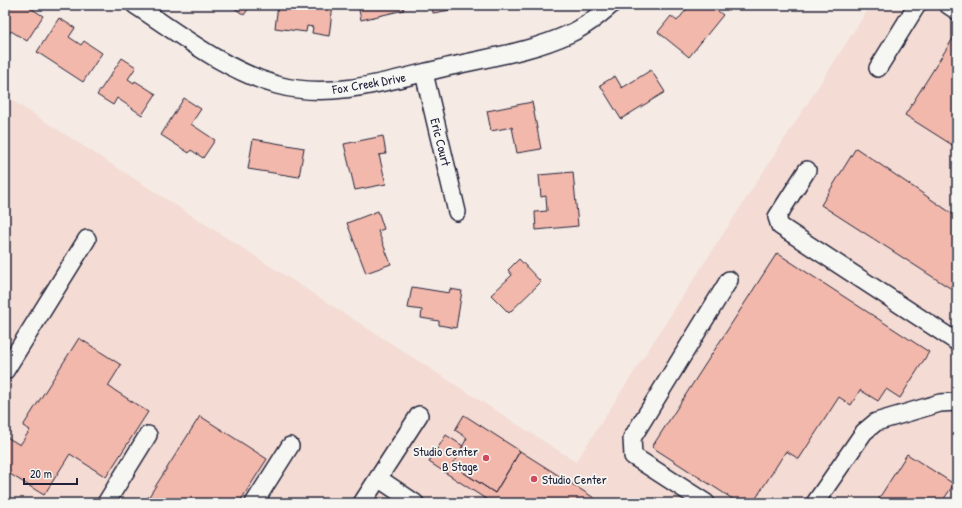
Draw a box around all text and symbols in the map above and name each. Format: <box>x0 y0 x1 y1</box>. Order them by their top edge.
street label: Fox Creek Drive <box>330 68 407 98</box>
street label: Eric Court <box>426 116 456 168</box>
place label: Studio Center B Stage <box>413 442 478 475</box>
marker: Studio Center B Stage <box>481 453 491 463</box>
scale bar <box>24 460 77 486</box>
text: 20 m <box>30 465 52 482</box>
place label: Studio Center <box>542 470 607 488</box>
marker: Studio Center <box>529 474 539 484</box>

